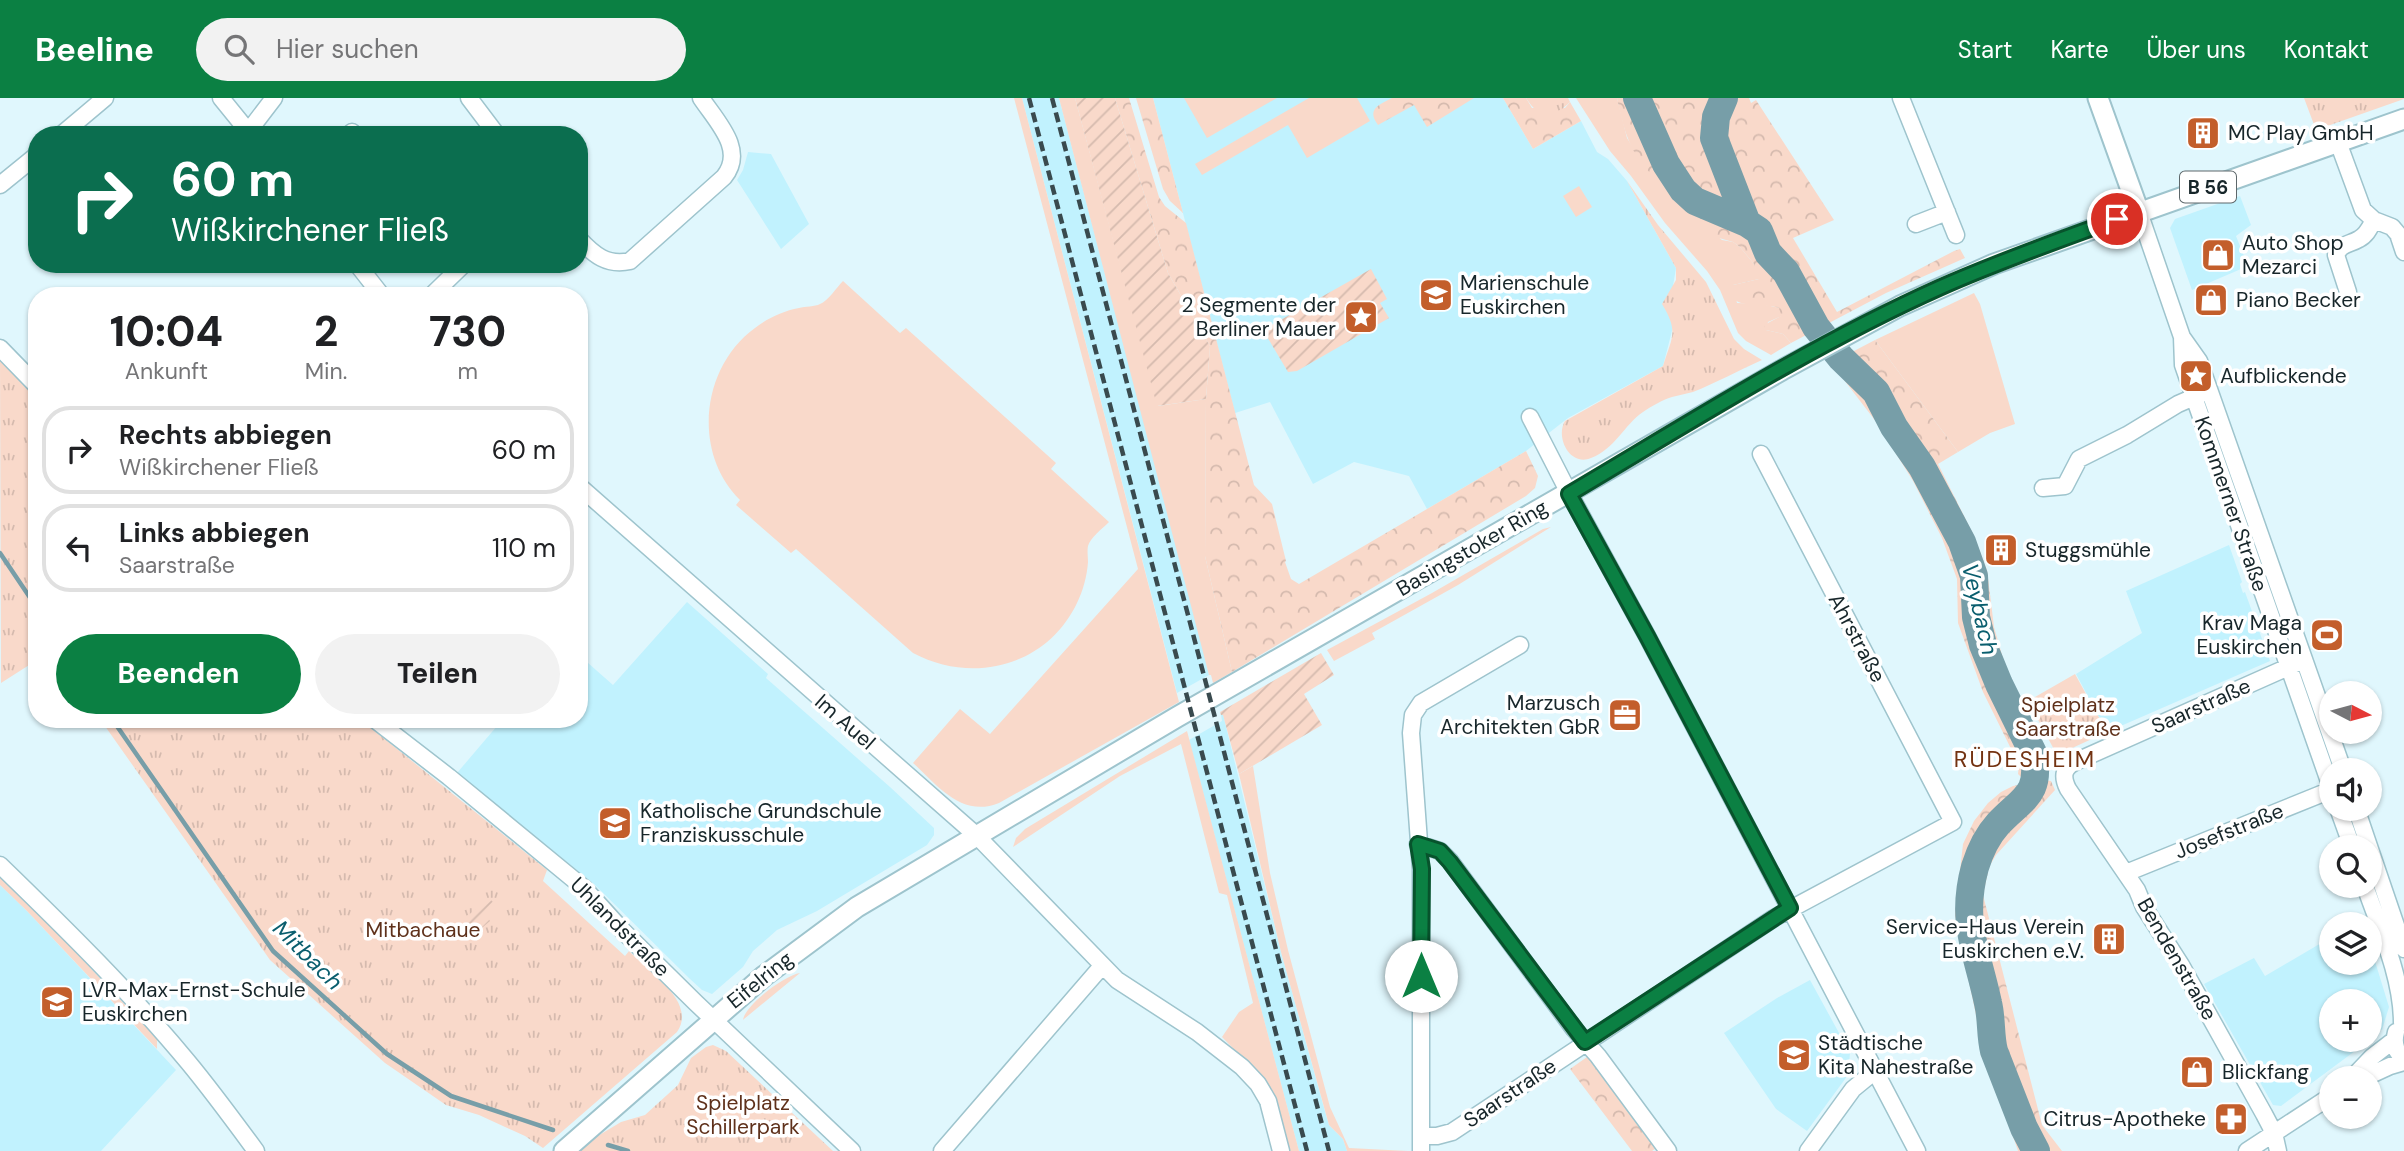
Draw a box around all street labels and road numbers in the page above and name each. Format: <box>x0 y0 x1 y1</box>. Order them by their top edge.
road number: B 56 <box>2180 172 2236 202</box>
street label: Kommerner Straße <box>2188 413 2274 595</box>
street label: Basingstoker Ring <box>1391 493 1553 603</box>
street label: Ahrstraße <box>1822 589 1892 687</box>
street label: Saarstraße <box>2147 672 2255 740</box>
street label: Im Auel <box>809 688 881 756</box>
street label: Josefstraße <box>2170 796 2288 866</box>
street label: Uhlandstraße <box>564 871 676 983</box>
street label: Bendenstraße <box>2131 893 2223 1025</box>
street label: Eifelring <box>721 945 799 1015</box>
street label: Saarstraße <box>1458 1052 1562 1134</box>

